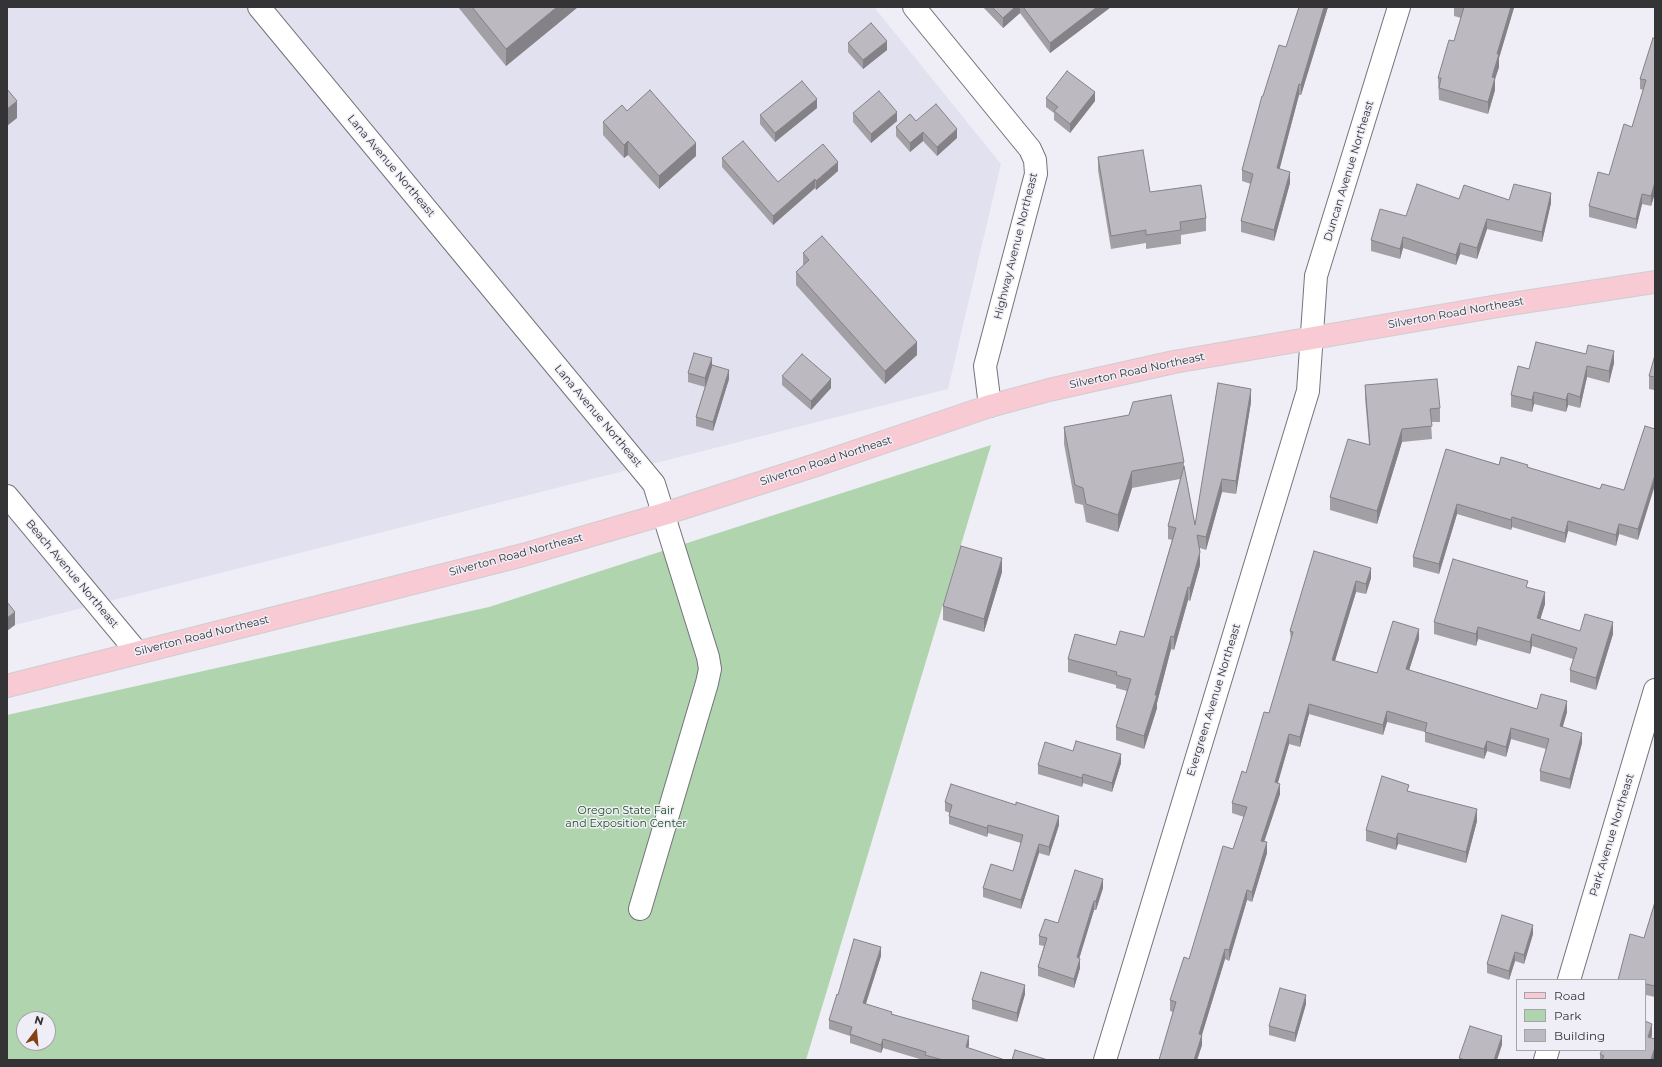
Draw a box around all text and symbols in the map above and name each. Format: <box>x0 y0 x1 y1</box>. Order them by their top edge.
street label: Duncan Avenue Northeast <box>1321 99 1377 243</box>
street label: Lana Avenue Northeast <box>344 112 438 220</box>
street label: Highway Avenue Northeast <box>991 171 1041 321</box>
street label: Silverton Road Northeast <box>1387 295 1525 331</box>
street label: Silverton Road Northeast <box>1068 350 1206 392</box>
street label: Lana Avenue Northeast <box>551 362 645 470</box>
street label: Silverton Road Northeast <box>758 433 894 489</box>
street label: Beach Avenue Northeast <box>23 517 121 631</box>
street label: Silverton Road Northeast <box>448 531 584 579</box>
street label: Silverton Road Northeast <box>133 613 271 659</box>
street label: Evergreen Avenue Northeast <box>1184 622 1244 778</box>
street label: Park Avenue Northeast <box>1587 772 1637 898</box>
park label: Oregon State Fair and Exposition Center <box>565 804 687 830</box>
legend <box>1516 979 1646 1051</box>
text: Road <box>1554 988 1585 1003</box>
text: Park <box>1554 1008 1581 1023</box>
north arrow <box>16 1011 56 1051</box>
text: N <box>33 1012 45 1028</box>
text: Building <box>1554 1028 1605 1043</box>

